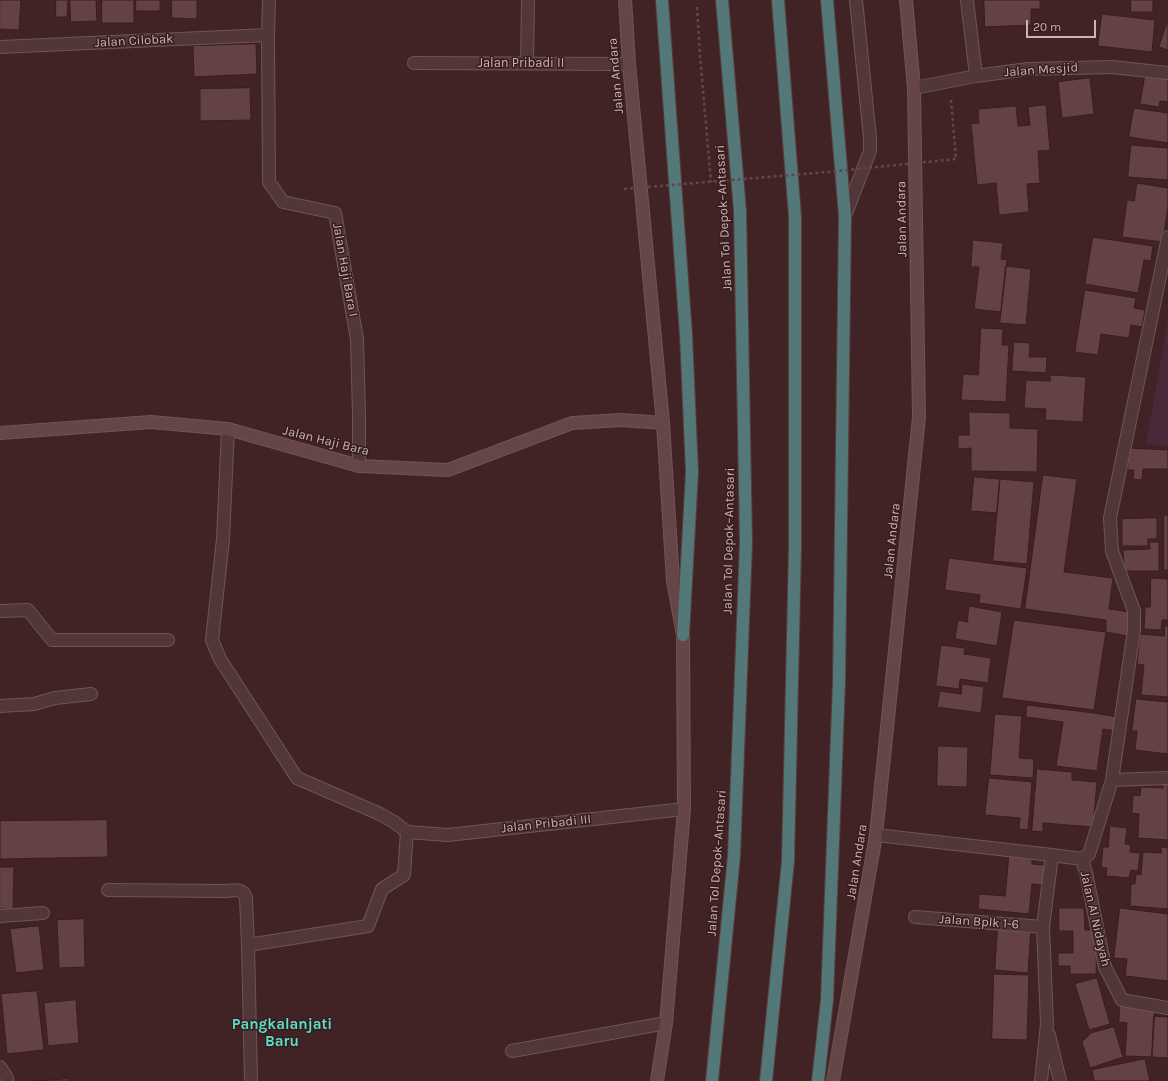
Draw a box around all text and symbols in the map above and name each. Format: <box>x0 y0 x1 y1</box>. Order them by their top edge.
scale bar <box>1028 12 1098 38</box>
text: 20 m <box>1033 20 1061 34</box>
street label: Jalan Cilobak <box>94 31 174 51</box>
street label: Jalan Andara <box>605 37 627 115</box>
street label: Jalan Pribadi II <box>478 55 564 71</box>
street label: Jalan Mesjid <box>1003 60 1079 80</box>
street label: Jalan Tol Depok–Antasari <box>712 144 736 292</box>
street label: Jalan Andara <box>894 181 910 257</box>
street label: Jalan Haji Bara I <box>329 222 361 318</box>
street label: Jalan Haji Bara <box>281 423 371 459</box>
street label: Jalan Tol Depok–Antasari <box>720 467 738 615</box>
street label: Jalan Andara <box>880 502 904 580</box>
street label: Jalan Tol Depok–Antasari <box>704 789 730 937</box>
street label: Jalan Pribadi III <box>500 812 592 836</box>
street label: Jalan Andara <box>843 823 871 901</box>
street label: Jalan Al Nidayah <box>1076 870 1114 968</box>
street label: Jalan Bplk 1-6 <box>938 911 1020 933</box>
district label: Pangkalanjati Baru <box>232 1016 332 1051</box>

